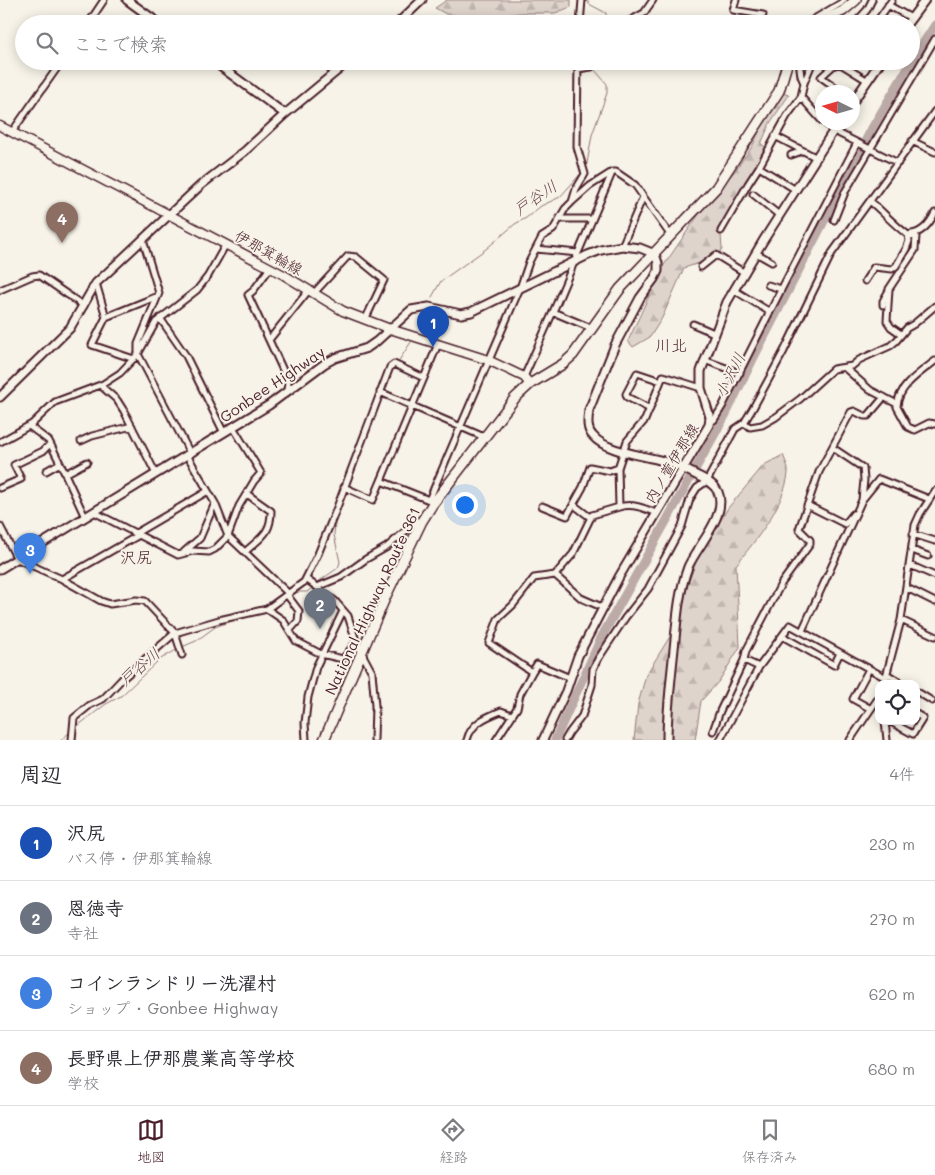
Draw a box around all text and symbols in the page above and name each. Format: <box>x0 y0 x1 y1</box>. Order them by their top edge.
search box <box>15 15 920 70</box>
icon: search <box>33 29 61 57</box>
text: ここで検索 <box>73 31 168 56</box>
north arrow <box>815 85 860 130</box>
water label: 戸谷川 <box>509 175 561 219</box>
pin: 4 <box>46 202 78 243</box>
street label: 伊那箕輪線 <box>231 225 307 279</box>
pin: 1 <box>417 306 449 347</box>
district label: 川北 <box>655 334 687 355</box>
street label: Gonbee Highway <box>216 341 329 427</box>
water label: 小沢川 <box>709 349 749 401</box>
street label: 内ノ萱伊那線 <box>639 419 703 507</box>
your location <box>452 492 478 518</box>
street label: National Highway Route 361 <box>320 504 424 698</box>
pin: 3 <box>14 533 46 574</box>
district label: 沢尻 <box>120 546 152 567</box>
pin: 2 <box>304 588 336 629</box>
water label: 戸谷川 <box>114 642 164 690</box>
map controls <box>875 680 920 725</box>
button: locate <box>875 680 920 725</box>
text: 周辺 <box>20 760 62 787</box>
text: 4件 <box>890 763 915 784</box>
text: 沢尻 <box>67 820 105 845</box>
text: 1 <box>32 833 40 854</box>
text: 230 m <box>869 833 915 854</box>
text: バス停 · 伊那箕輪線 <box>67 847 212 868</box>
text: 恩徳寺 <box>67 895 124 920</box>
text: 2 <box>32 908 40 929</box>
text: 270 m <box>869 908 915 929</box>
text: 寺社 <box>67 922 99 943</box>
text: コインランドリー洗濯村 <box>67 970 276 995</box>
text: 3 <box>31 983 41 1004</box>
text: 620 m <box>869 983 915 1004</box>
text: ショップ · Gonbee Highway <box>67 997 278 1018</box>
text: 長野県上伊那農業高等学校 <box>67 1045 295 1070</box>
text: 4 <box>31 1058 41 1079</box>
text: 680 m <box>868 1058 915 1079</box>
text: 学校 <box>67 1072 99 1093</box>
tab: 地図 <box>137 1116 165 1166</box>
tab: 経路 <box>439 1116 467 1166</box>
tab: 保存済み <box>742 1116 798 1166</box>

